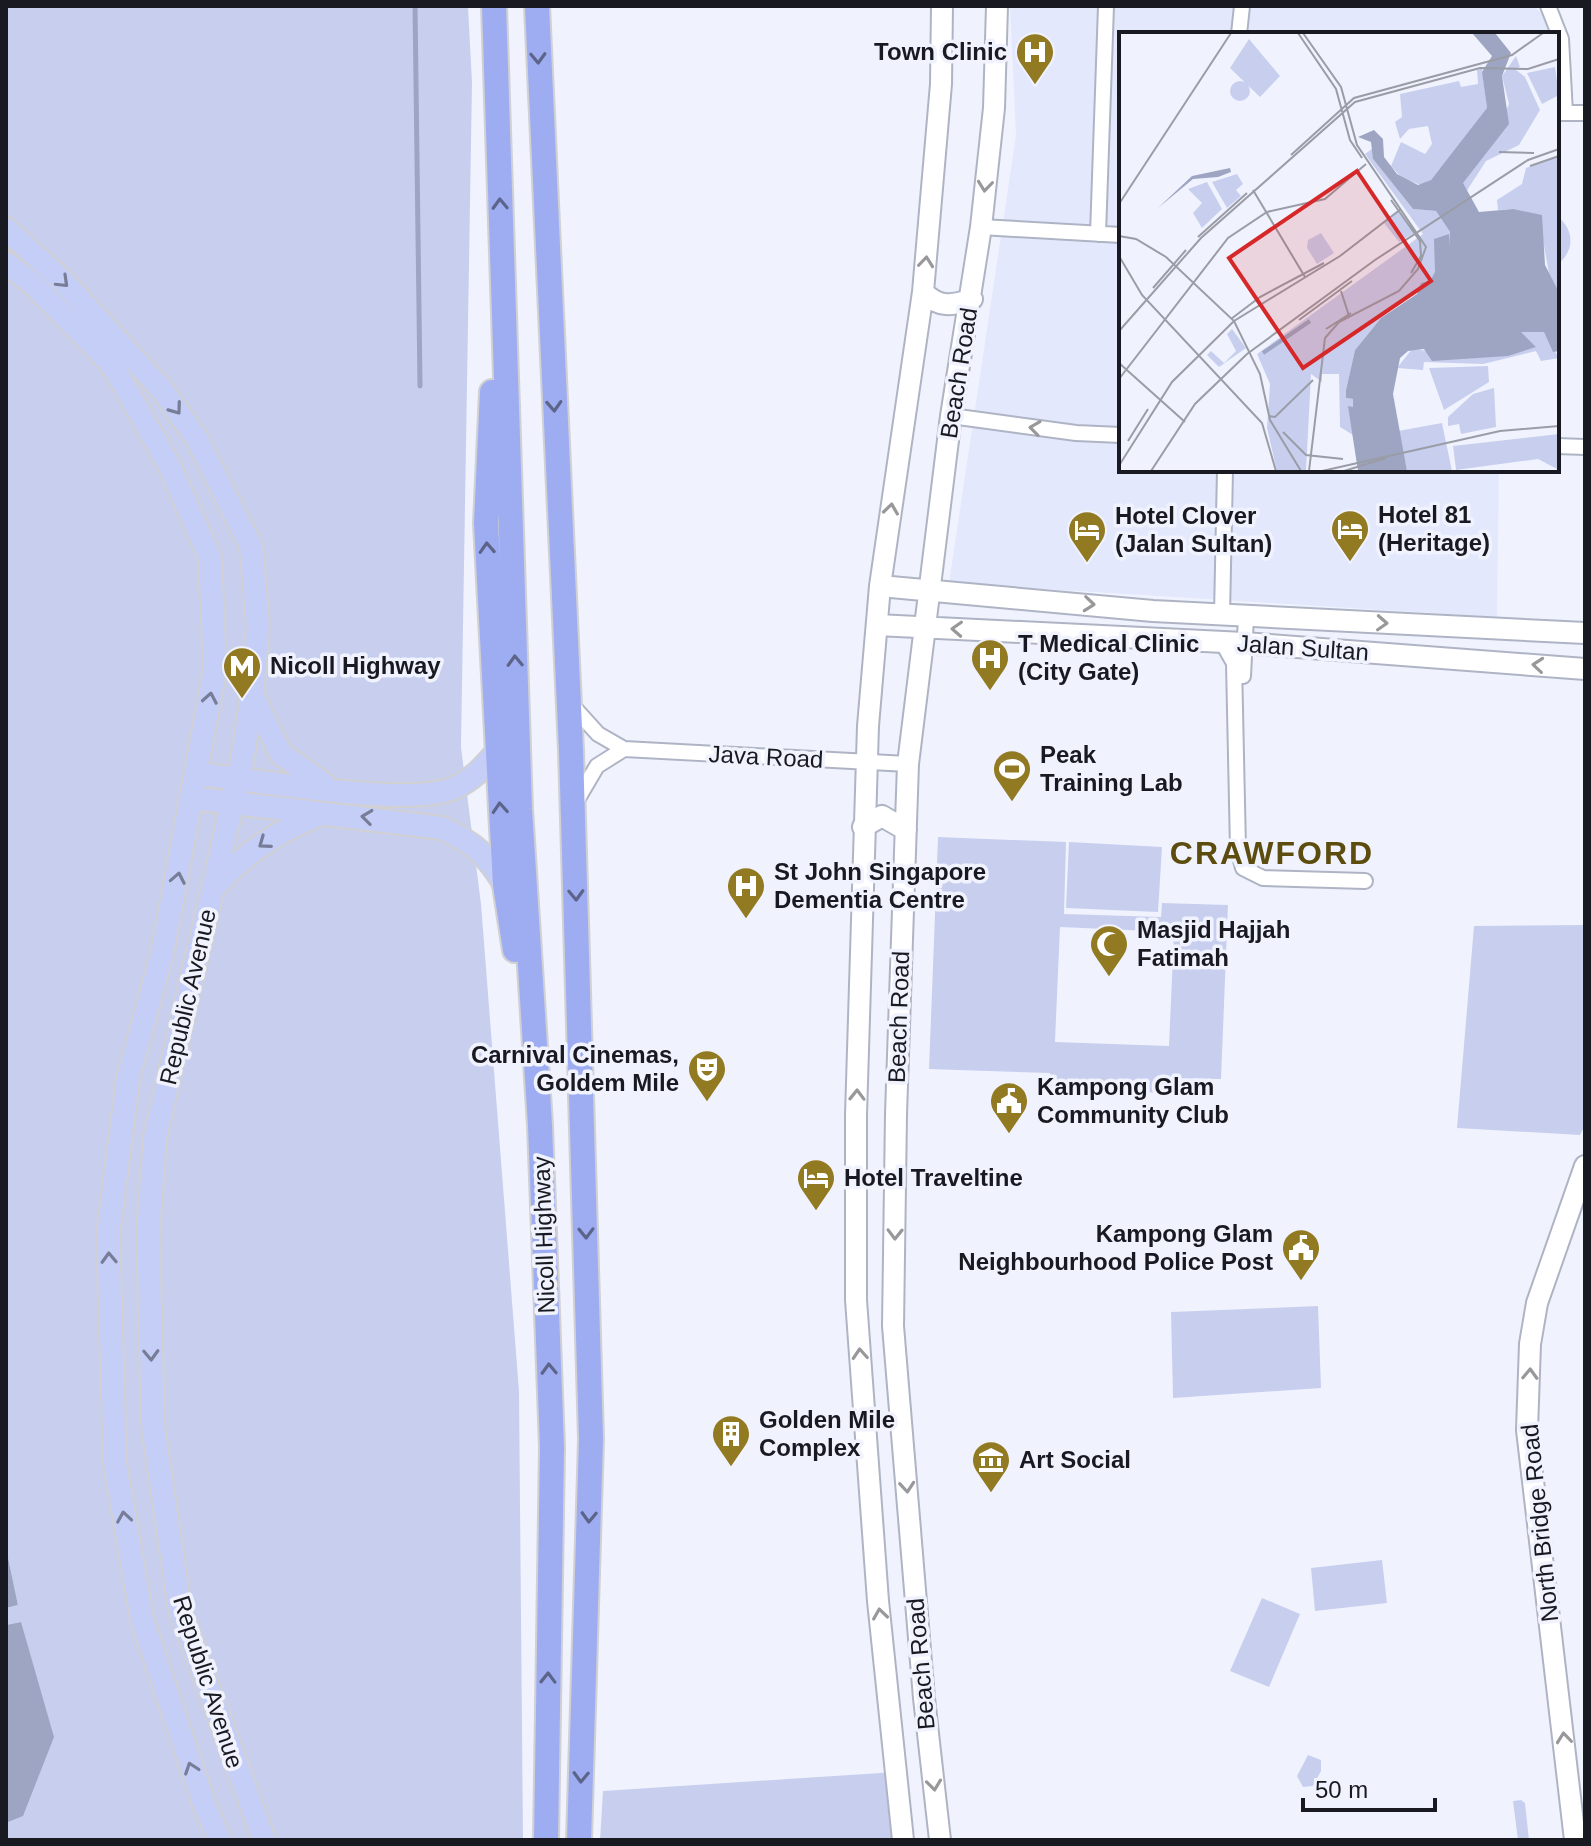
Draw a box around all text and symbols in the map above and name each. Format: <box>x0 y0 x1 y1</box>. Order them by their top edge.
hospital icon: Town Clinic <box>1014 31 1056 86</box>
inset map <box>1119 32 1559 472</box>
place label: Town Clinic <box>874 38 1007 65</box>
one-way arrow <box>530 52 547 65</box>
one-way arrow <box>977 180 994 193</box>
one-way arrow <box>491 197 508 210</box>
one-way arrow <box>918 255 935 268</box>
one-way arrow <box>54 273 68 287</box>
street label: Beach Road <box>935 306 982 440</box>
one-way arrow <box>166 400 180 414</box>
one-way arrow <box>546 400 563 413</box>
one-way arrow <box>1028 420 1042 437</box>
place label: Hotel 81 (Heritage) <box>1378 501 1490 556</box>
one-way arrow <box>882 502 899 516</box>
place label: Hotel Clover (Jalan Sultan) <box>1115 502 1272 557</box>
hotel icon: Hotel 81 (Heritage) <box>1329 508 1371 563</box>
hotel icon: Hotel Clover (Jalan Sultan) <box>1066 509 1108 564</box>
one-way arrow <box>478 541 495 554</box>
one-way arrow <box>1083 596 1096 613</box>
one-way arrow <box>1376 614 1389 631</box>
one-way arrow <box>950 621 963 638</box>
street label: Jalan Sultan <box>1236 629 1370 666</box>
place label: T Medical Clinic (City Gate) <box>1018 630 1199 685</box>
hospital icon: T Medical Clinic (City Gate) <box>969 637 1011 692</box>
metro station icon: Nicoll Highway <box>221 645 263 700</box>
place label: Nicoll Highway <box>270 652 441 679</box>
one-way arrow <box>506 654 523 667</box>
one-way arrow <box>1531 657 1544 674</box>
one-way arrow <box>201 691 218 704</box>
street label: Java Road <box>708 740 824 773</box>
place label: Peak Training Lab <box>1040 741 1183 796</box>
sports icon: Peak Training Lab <box>991 748 1033 803</box>
one-way arrow <box>492 801 509 814</box>
one-way arrow <box>360 809 374 826</box>
one-way arrow <box>258 833 273 847</box>
district label: CRAWFORD <box>1170 835 1374 871</box>
place label: St John Singapore Dementia Centre <box>774 858 986 913</box>
hospital icon: St John Singapore Dementia Centre <box>725 865 767 920</box>
one-way arrow <box>168 871 185 884</box>
one-way arrow <box>567 889 584 902</box>
street label: Republic Avenue <box>154 906 221 1087</box>
place label: Masjid Hajjah Fatimah <box>1137 916 1290 971</box>
mosque icon: Masjid Hajjah Fatimah <box>1088 923 1130 978</box>
street label: Beach Road <box>883 951 914 1083</box>
place label: Carnival Cinemas, Goldem Mile <box>471 1041 679 1096</box>
theatre icon: Carnival Cinemas, Goldem Mile <box>686 1048 728 1103</box>
place label: Kampong Glam Community Club <box>1037 1073 1229 1128</box>
public building icon: Kampong Glam Community Club <box>988 1080 1030 1135</box>
one-way arrow <box>848 1088 865 1101</box>
street label: Nicoll Highway <box>527 1156 560 1314</box>
hotel icon: Hotel Traveltine <box>795 1157 837 1212</box>
place label: Hotel Traveltine <box>844 1164 1023 1191</box>
place label: Kampong Glam Neighbourhood Police Post <box>958 1220 1273 1275</box>
one-way arrow <box>577 1227 594 1240</box>
public building icon: Kampong Glam Neighbourhood Police Post <box>1280 1227 1322 1282</box>
one-way arrow <box>886 1228 903 1241</box>
one-way arrow <box>100 1251 117 1264</box>
one-way arrow <box>852 1348 869 1361</box>
one-way arrow <box>143 1349 160 1362</box>
one-way arrow <box>541 1362 558 1375</box>
one-way arrow <box>1521 1367 1539 1380</box>
place label: Golden Mile Complex <box>759 1406 895 1461</box>
building icon: Golden Mile Complex <box>710 1413 752 1468</box>
street label: North Bridge Road <box>1516 1423 1563 1623</box>
museum icon: Art Social <box>970 1439 1012 1494</box>
place label: Art Social <box>1019 1446 1131 1473</box>
one-way arrow <box>898 1481 915 1494</box>
one-way arrow <box>117 1510 134 1524</box>
one-way arrow <box>580 1511 597 1524</box>
street label: Republic Avenue <box>168 1592 249 1771</box>
street label: Beach Road <box>901 1597 940 1731</box>
one-way arrow <box>871 1607 888 1620</box>
one-way arrow <box>540 1671 557 1684</box>
one-way arrow <box>1555 1731 1572 1744</box>
one-way arrow <box>185 1761 201 1775</box>
scale bar <box>1303 1762 1435 1812</box>
one-way arrow <box>572 1771 589 1784</box>
text: 50 m <box>1315 1776 1368 1803</box>
one-way arrow <box>925 1779 942 1792</box>

